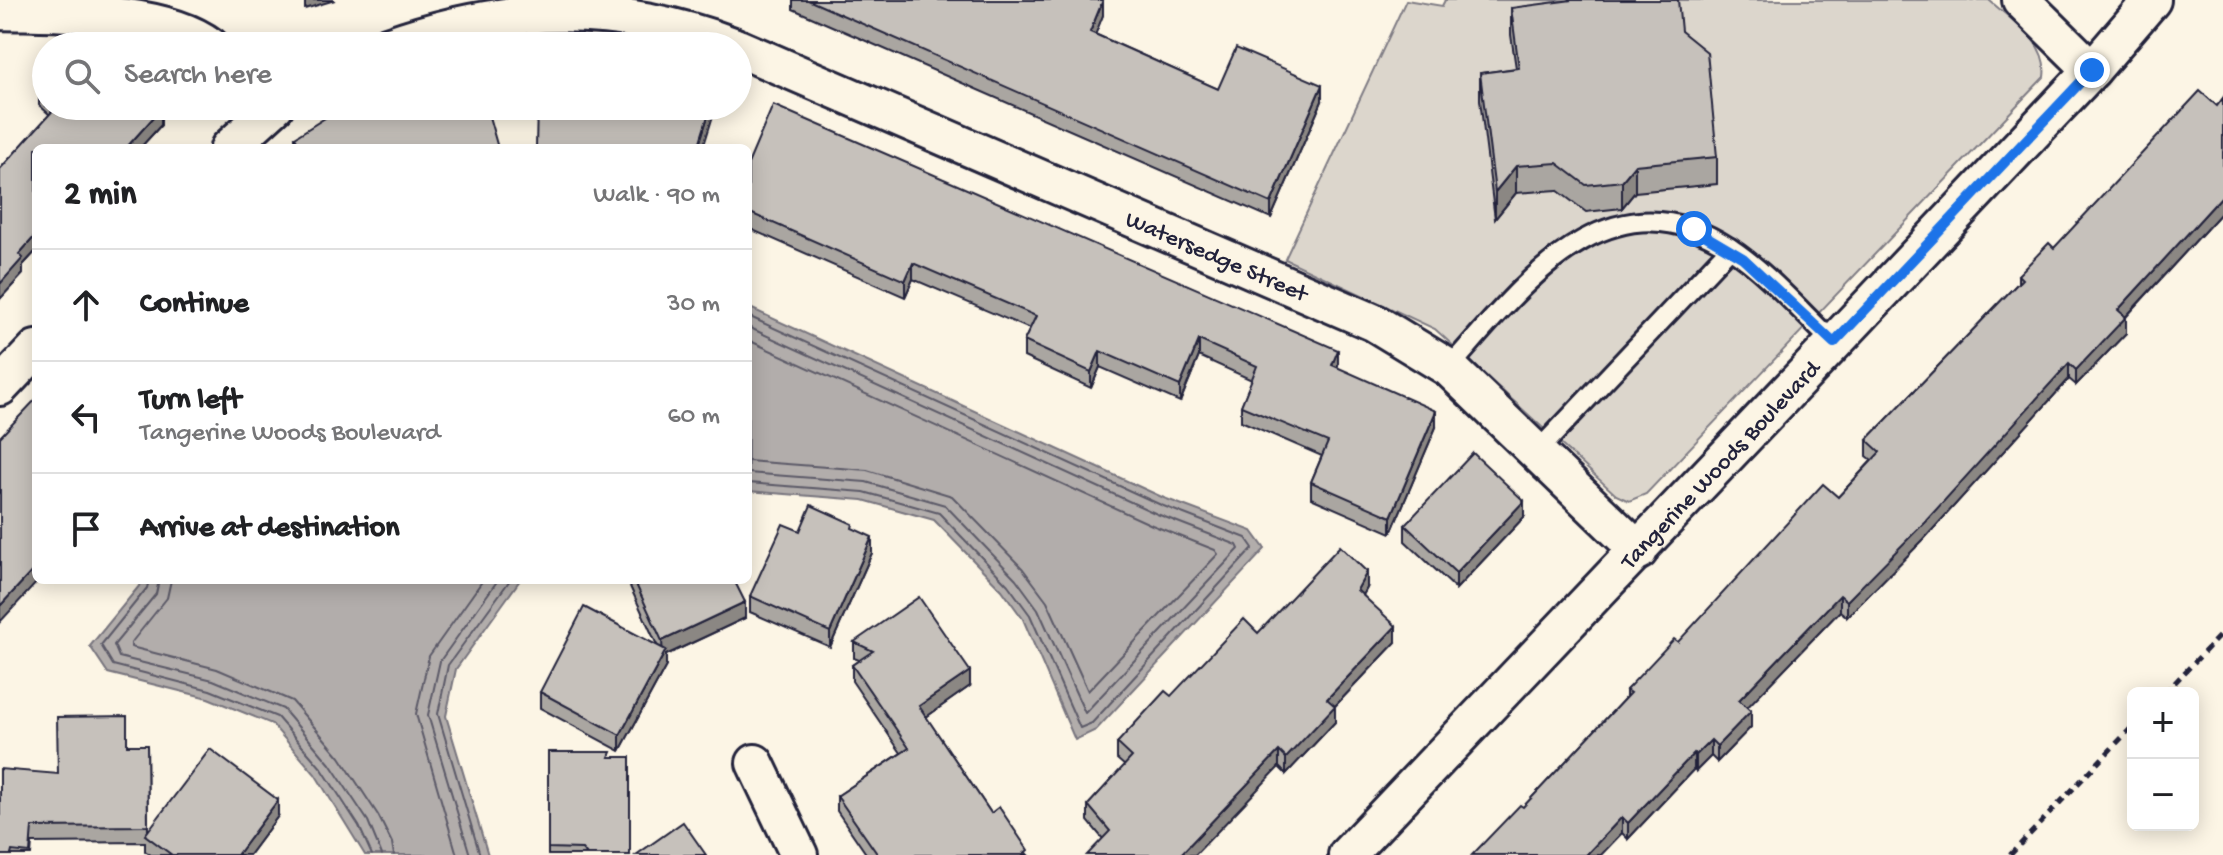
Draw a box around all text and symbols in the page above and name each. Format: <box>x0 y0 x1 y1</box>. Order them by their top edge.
search box <box>32 32 752 120</box>
route end <box>2074 52 2110 88</box>
icon: search <box>60 54 104 98</box>
text: Search here <box>124 59 272 94</box>
text: 2 min <box>64 176 136 216</box>
text: Walk · 90 m <box>593 181 720 212</box>
street label: Watersedge Street <box>1120 206 1313 311</box>
route start <box>1676 211 1712 247</box>
icon: ahead <box>64 283 108 327</box>
text: Continue <box>140 288 249 323</box>
text: 30 m <box>667 290 720 321</box>
street label: Tangerine Woods Boulevard <box>1614 354 1829 578</box>
text: Turn left <box>140 384 241 419</box>
icon: left <box>64 395 108 439</box>
text: 60 m <box>667 402 720 433</box>
text: Tangerine Woods Boulevard <box>140 419 440 450</box>
icon: arrive <box>64 507 108 551</box>
text: Arrive at destination <box>140 512 400 547</box>
map controls <box>2127 687 2199 831</box>
button: + <box>2127 687 2199 759</box>
button: − <box>2127 759 2199 831</box>

